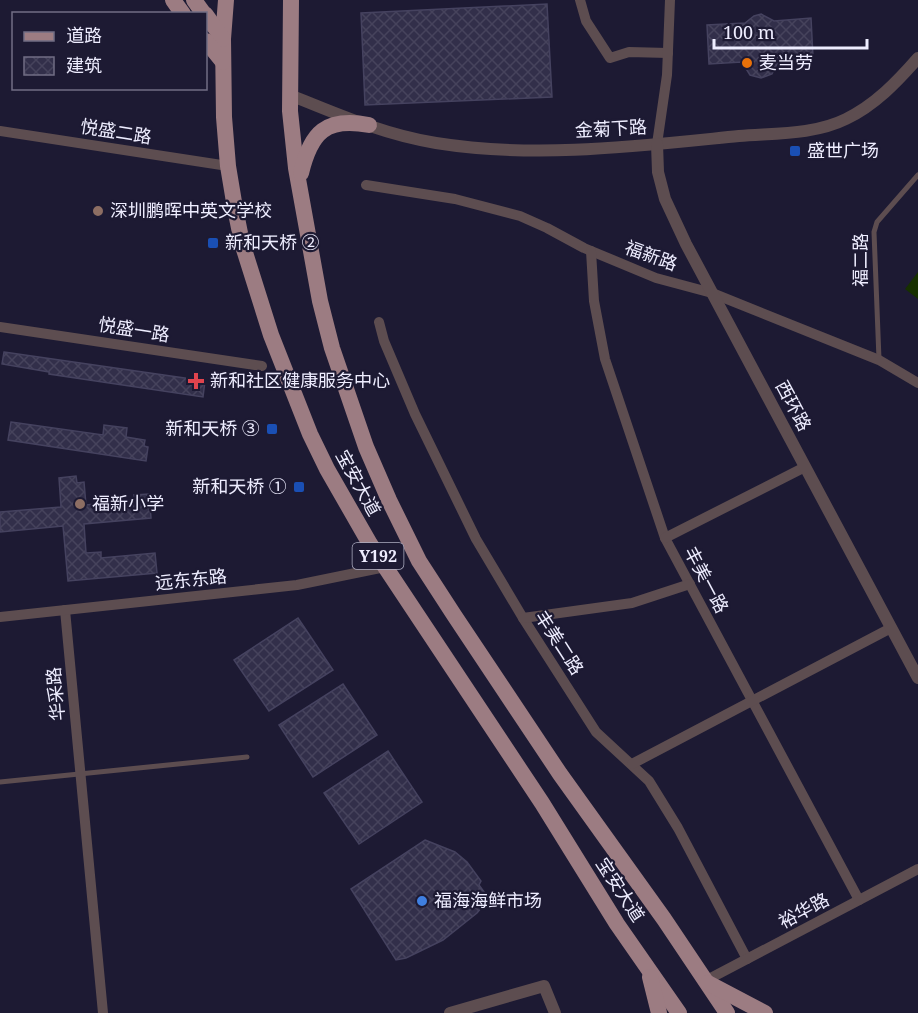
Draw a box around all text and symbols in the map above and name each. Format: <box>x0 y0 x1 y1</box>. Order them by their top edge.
legend <box>12 12 207 90</box>
scale bar <box>714 12 867 50</box>
text: 100 m <box>723 20 775 44</box>
text: 道路 <box>66 23 102 47</box>
place label: 麦当劳 <box>759 50 813 74</box>
text: 建筑 <box>66 53 102 77</box>
marker: 麦当劳 <box>740 56 754 70</box>
street label: 悦盛二路 <box>79 114 154 148</box>
street label: 金菊下路 <box>574 114 648 142</box>
place label: 盛世广场 <box>807 138 879 162</box>
marker: 盛世广场 <box>788 144 802 158</box>
place label: 深圳鹏晖中英文学校 <box>110 198 272 222</box>
marker: 深圳鹏晖中英文学校 <box>91 204 105 218</box>
place label: 新和天桥 ② <box>225 230 320 254</box>
street label: 福二路 <box>848 233 872 287</box>
street label: 福新路 <box>622 235 681 276</box>
marker: 新和天桥 ② <box>206 236 220 250</box>
street label: 悦盛一路 <box>97 312 172 346</box>
place label: 新和社区健康服务中心 <box>210 368 390 392</box>
marker: 新和社区健康服务中心 <box>187 372 205 390</box>
street label: 西环路 <box>771 376 817 435</box>
place label: 新和天桥 ③ <box>165 416 260 440</box>
marker: 新和天桥 ③ <box>265 422 279 436</box>
street label: 宝安大道 <box>331 445 387 520</box>
place label: 新和天桥 ① <box>192 474 287 498</box>
marker: 新和天桥 ① <box>292 480 306 494</box>
place label: 福新小学 <box>92 491 164 515</box>
marker: 福新小学 <box>73 497 87 511</box>
street label: 丰美一路 <box>679 542 734 617</box>
road number: Y192 <box>352 543 404 569</box>
street label: 远东东路 <box>154 563 228 595</box>
street label: 丰美二路 <box>530 606 590 679</box>
street label: 华采路 <box>41 666 69 722</box>
street label: 宝安大道 <box>591 853 651 926</box>
street label: 裕华路 <box>774 887 833 933</box>
place label: 福海海鲜市场 <box>434 888 542 912</box>
marker: 福海海鲜市场 <box>415 894 429 908</box>

